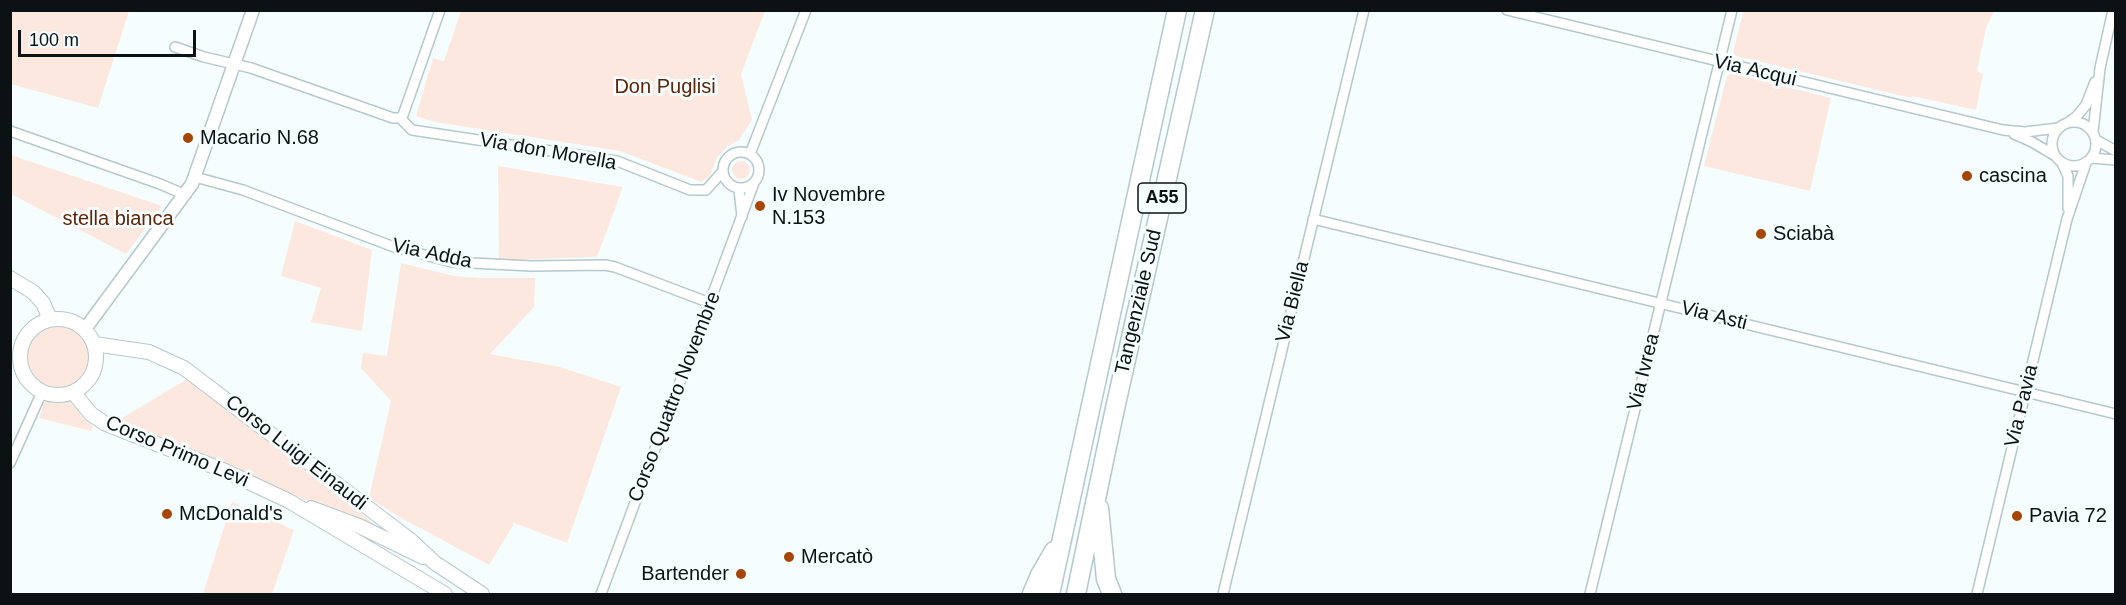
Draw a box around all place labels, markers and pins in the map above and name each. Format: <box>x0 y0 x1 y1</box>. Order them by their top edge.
place label: Macario N.68 <box>200 126 319 150</box>
marker: Macario N.68 <box>181 131 195 145</box>
place label: cascina <box>1979 164 2047 188</box>
marker: cascina <box>1960 169 1974 183</box>
place label: Iv Novembre N.153 <box>772 183 885 230</box>
marker: Iv Novembre N.153 <box>753 199 767 213</box>
place label: Sciabà <box>1773 222 1834 246</box>
marker: Sciabà <box>1754 227 1768 241</box>
place label: McDonald's <box>179 502 283 526</box>
place label: Pavia 72 <box>2029 504 2107 528</box>
marker: McDonald's <box>160 507 174 521</box>
marker: Pavia 72 <box>2010 509 2024 523</box>
place label: Mercatò <box>801 545 873 569</box>
marker: Mercatò <box>782 550 796 564</box>
place label: Bartender <box>641 562 729 586</box>
marker: Bartender <box>734 567 748 581</box>

